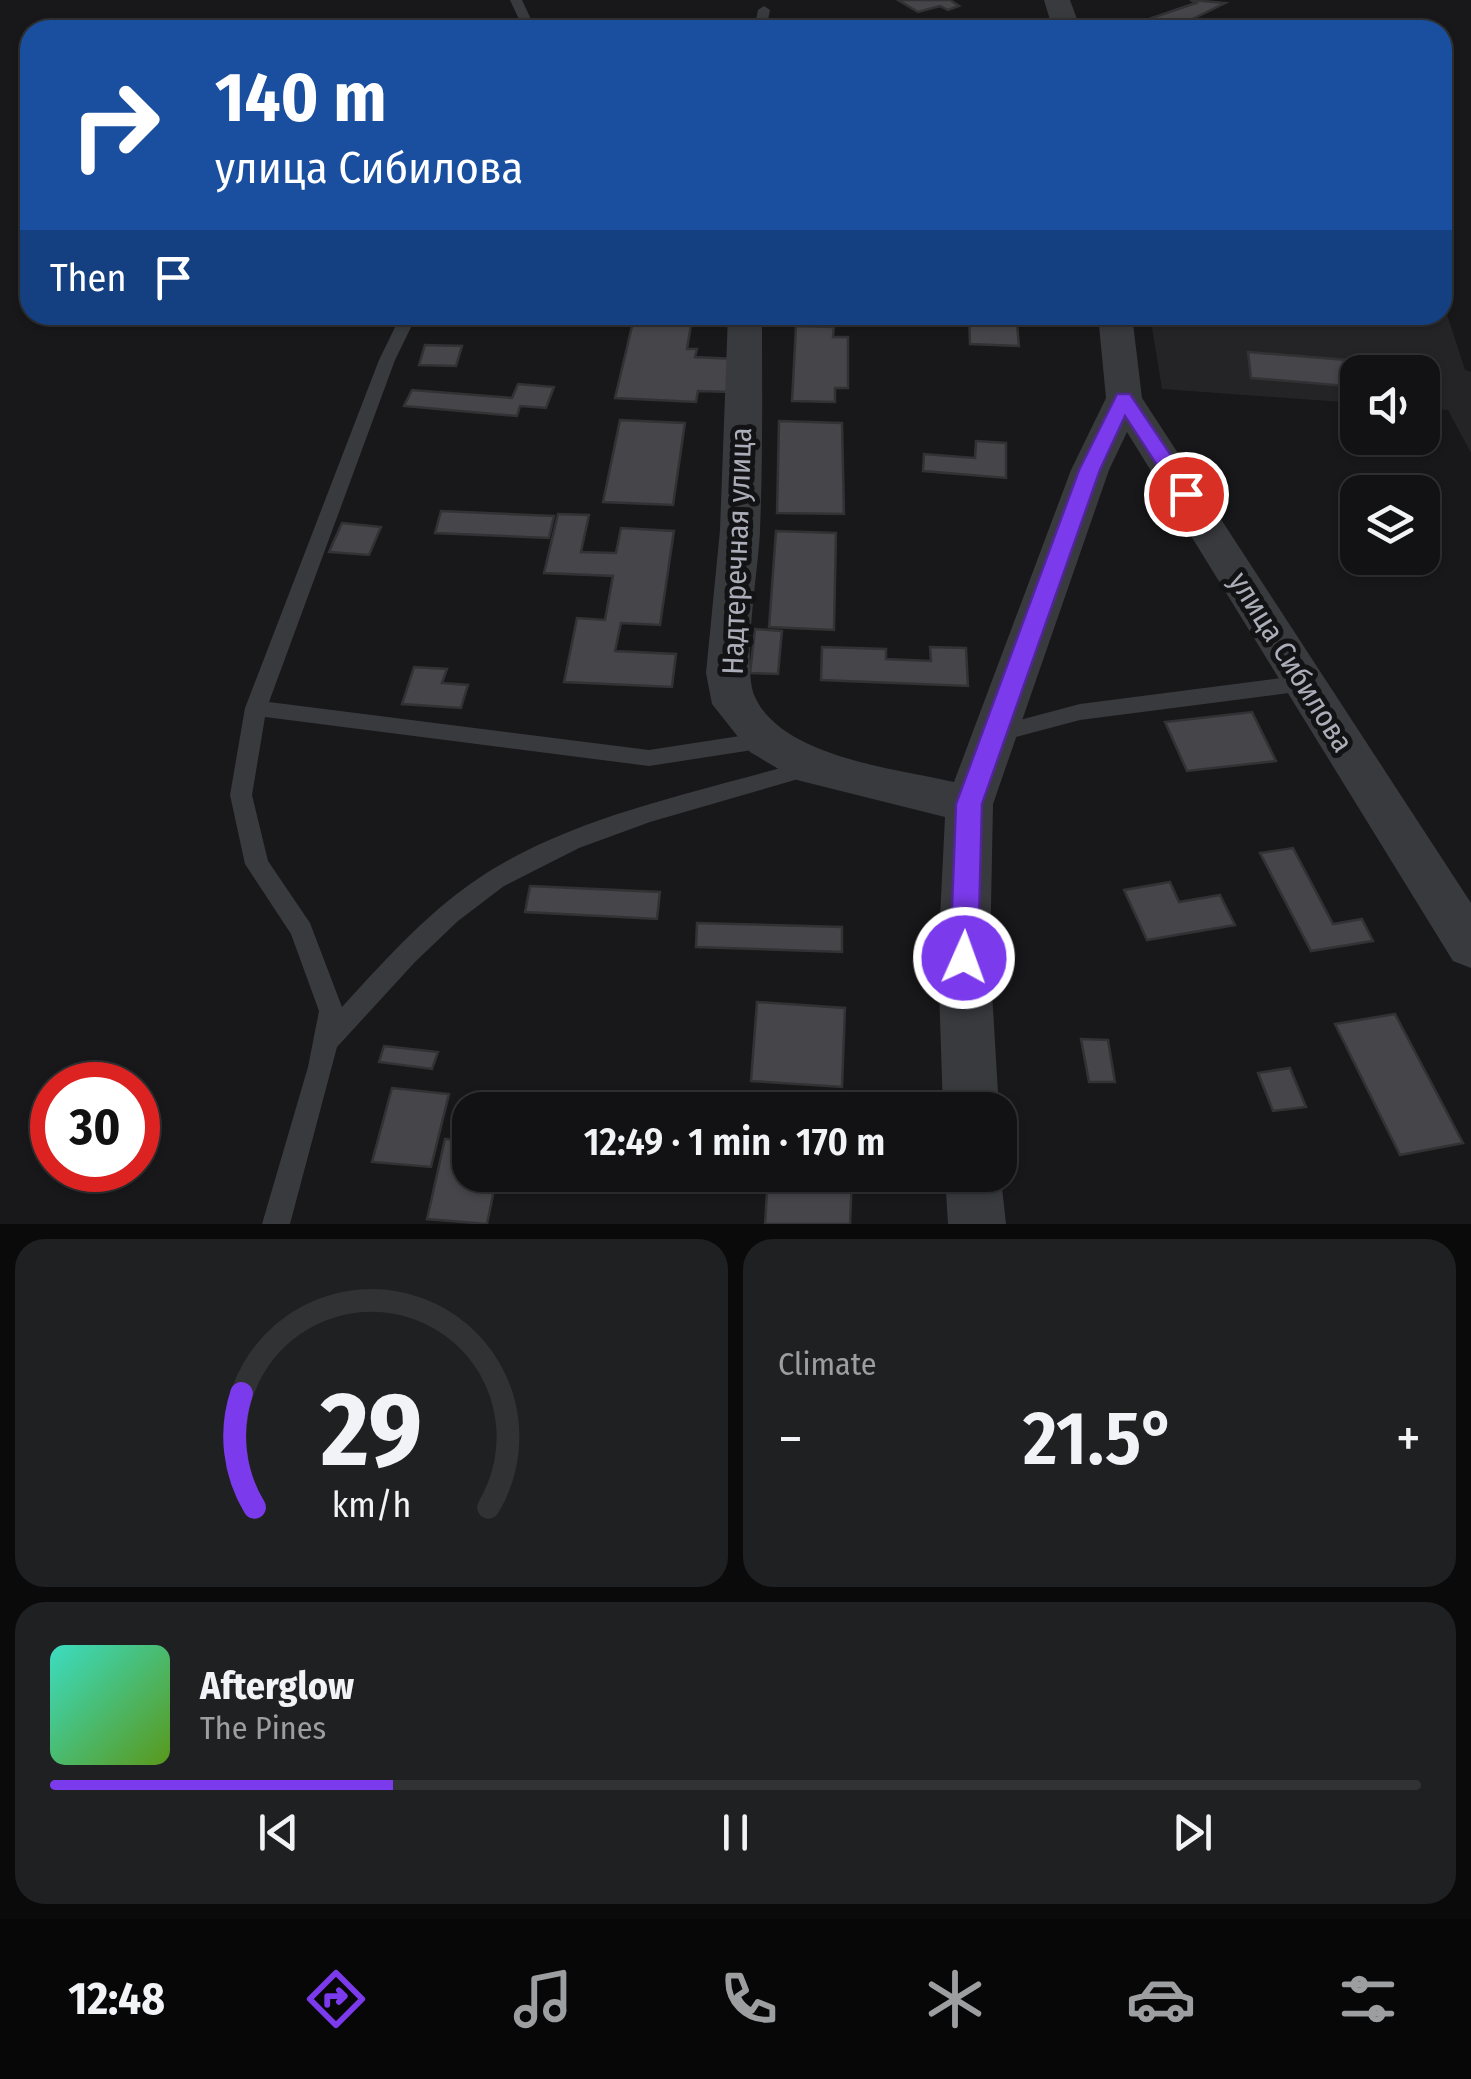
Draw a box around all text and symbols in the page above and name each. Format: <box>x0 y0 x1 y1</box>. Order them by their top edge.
text: 140 m <box>215 56 387 140</box>
icon: right <box>50 60 180 190</box>
text: улица Сибилова <box>215 141 523 195</box>
icon: arrive <box>146 250 201 305</box>
text: Then <box>50 255 126 301</box>
map controls <box>1340 355 1440 575</box>
button: sound <box>1340 355 1440 455</box>
street label: Надтеречная улица <box>715 427 759 675</box>
pin <box>1144 452 1229 537</box>
icon: arrive <box>1159 467 1214 522</box>
button: layers <box>1340 475 1440 575</box>
street label: улица Сибилова <box>1221 565 1361 759</box>
position arrow <box>912 906 1016 1010</box>
speed limit sign: 30 <box>30 1062 160 1192</box>
text: 12:49 · 1 min · 170 m <box>584 1119 885 1165</box>
text: Climate <box>778 1345 877 1383</box>
text: 29 <box>320 1368 422 1493</box>
text: 21.5° <box>1023 1394 1176 1484</box>
text: − <box>778 1406 803 1472</box>
text: + <box>1396 1406 1421 1472</box>
text: km/h <box>332 1484 411 1526</box>
text: Afterglow <box>200 1663 354 1709</box>
text: The Pines <box>200 1709 326 1747</box>
icon: previous <box>251 1805 306 1860</box>
icon: pause <box>708 1805 763 1860</box>
icon: next <box>1165 1805 1220 1860</box>
icon: directions <box>301 1964 371 2034</box>
icon: music <box>508 1964 578 2034</box>
icon: phone <box>714 1964 784 2034</box>
icon: climate <box>920 1964 990 2034</box>
icon: car <box>1126 1964 1196 2034</box>
icon: filters <box>1333 1964 1403 2034</box>
text: 12:48 <box>68 1972 165 2026</box>

